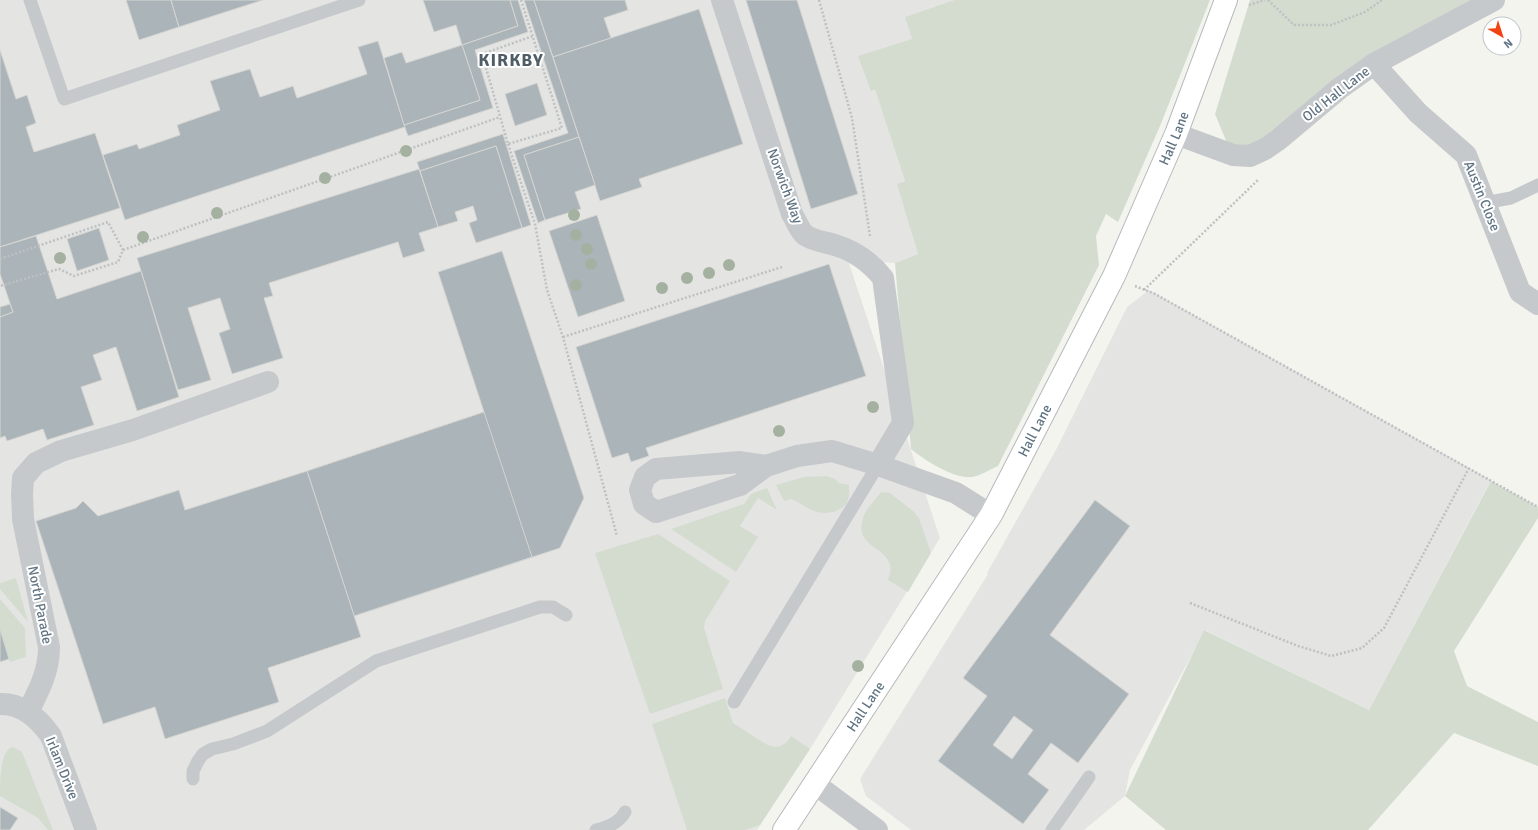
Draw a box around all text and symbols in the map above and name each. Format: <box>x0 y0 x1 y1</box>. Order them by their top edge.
north arrow <box>1482 16 1522 56</box>
text: N <box>1501 36 1515 51</box>
district label: KIRKBY <box>478 49 544 71</box>
street label: Old Hall Lane <box>1299 63 1373 125</box>
street label: Hall Lane <box>1155 109 1192 168</box>
street label: Norwich Way <box>764 146 807 226</box>
street label: Austin Close <box>1460 158 1504 234</box>
street label: Hall Lane <box>1014 401 1055 460</box>
street label: North Parade <box>24 565 56 645</box>
street label: Hall Lane <box>843 678 888 735</box>
street label: Irlam Drive <box>42 734 82 802</box>

